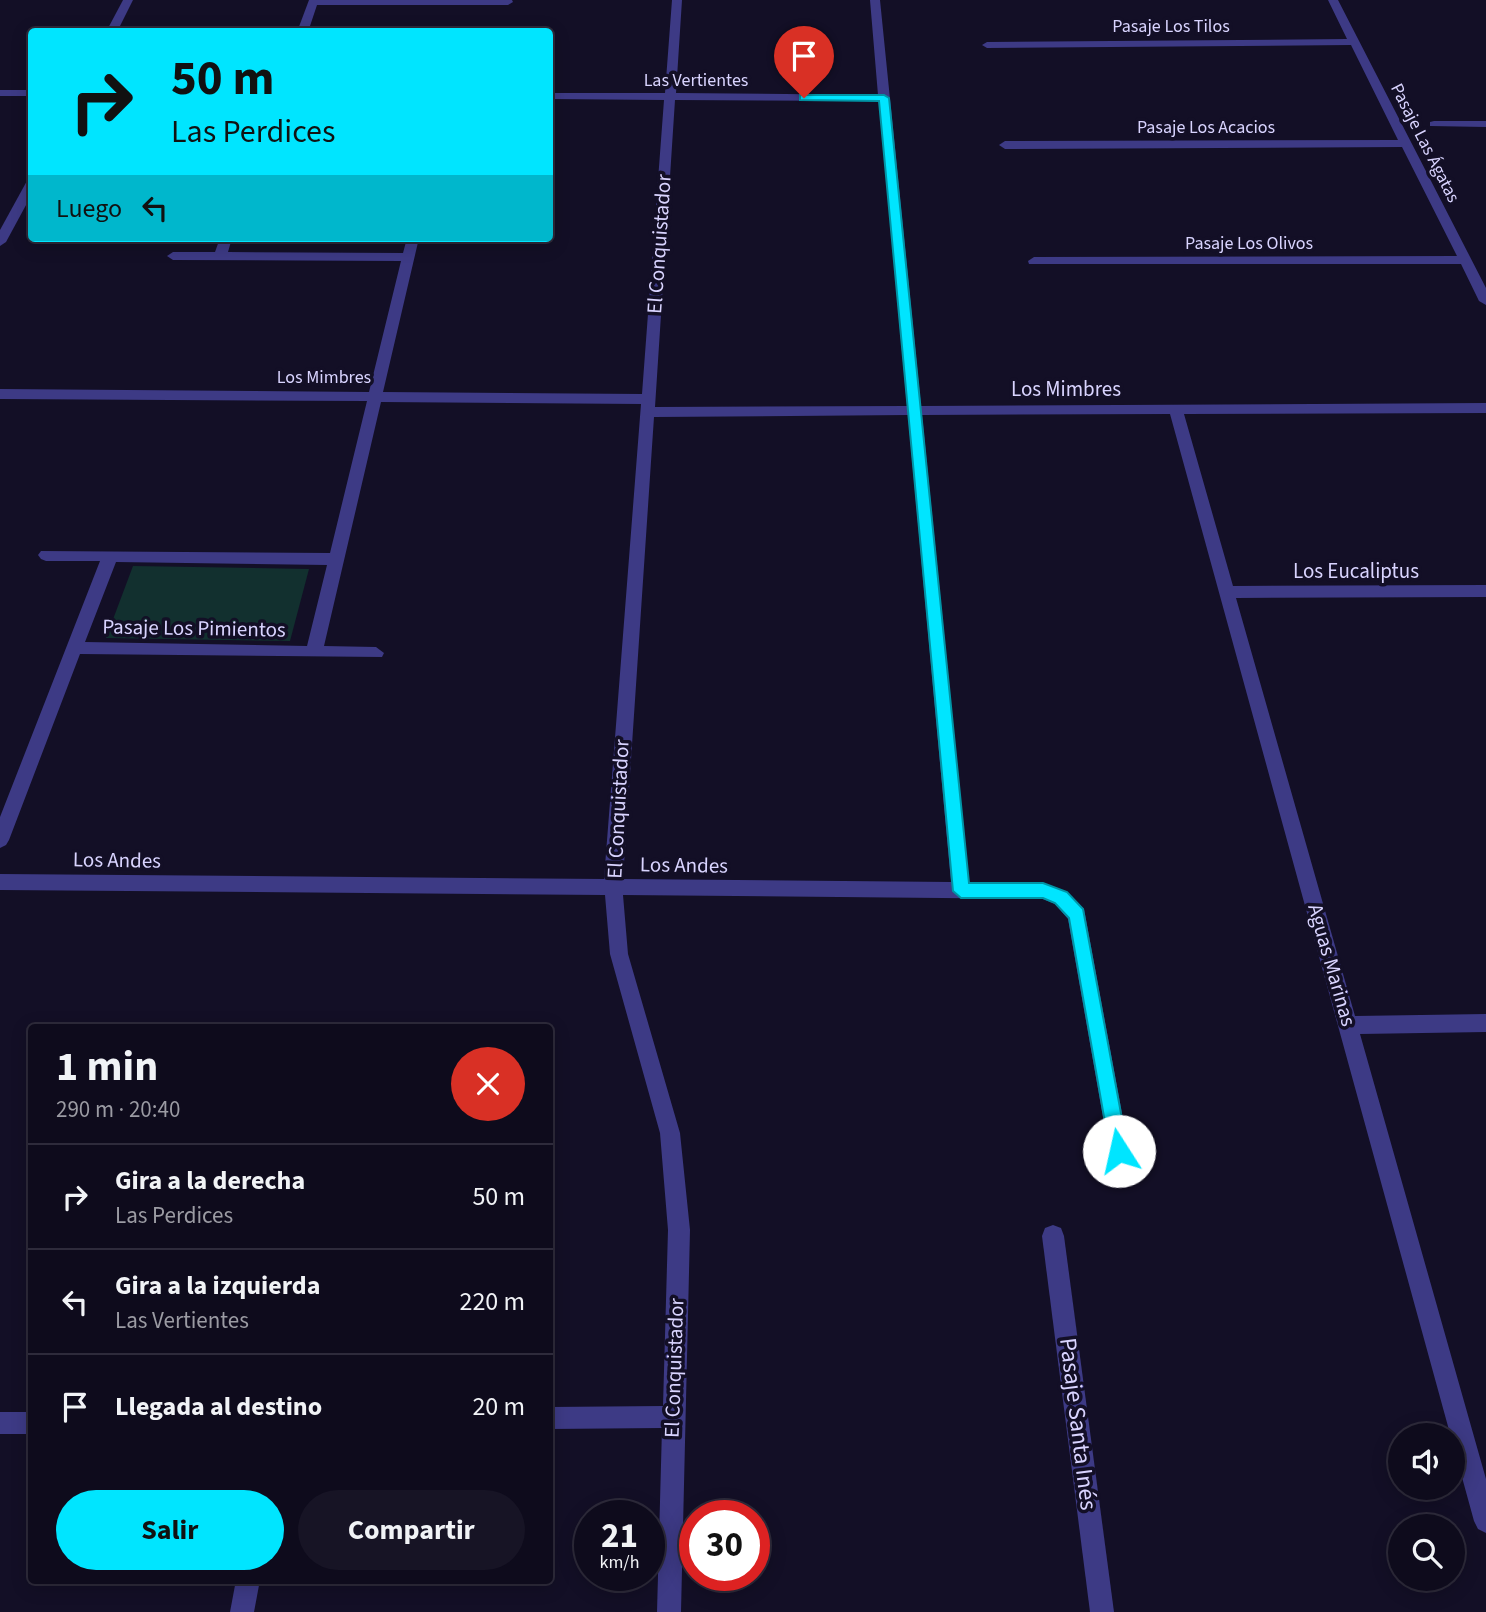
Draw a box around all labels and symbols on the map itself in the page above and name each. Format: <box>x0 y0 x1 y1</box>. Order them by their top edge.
street label: Pasaje Los Tilos <box>1112 14 1230 39</box>
pin <box>774 26 834 98</box>
street label: Las Vertientes <box>644 68 748 93</box>
street label: Pasaje Las Ágatas <box>1384 79 1466 207</box>
street label: Pasaje Los Acacios <box>1137 115 1275 140</box>
street label: El Conquistador <box>639 173 679 315</box>
street label: Pasaje Los Olivos <box>1185 231 1313 256</box>
street label: Los Mimbres <box>277 365 371 390</box>
street label: Los Mimbres <box>1011 374 1121 404</box>
street label: Los Eucaliptus <box>1293 556 1419 586</box>
street label: Pasaje Los Pimientos <box>102 611 286 645</box>
street label: El Conquistador <box>599 738 637 880</box>
street label: Los Andes <box>73 844 161 876</box>
street label: Los Andes <box>640 849 728 881</box>
street label: Aguas Marinas <box>1300 900 1364 1030</box>
position arrow <box>1082 1114 1156 1188</box>
street label: El Conquistador <box>657 1297 691 1438</box>
street label: Pasaje Santa Inés <box>1050 1336 1106 1512</box>
speed limit sign: 30 <box>679 1500 770 1591</box>

